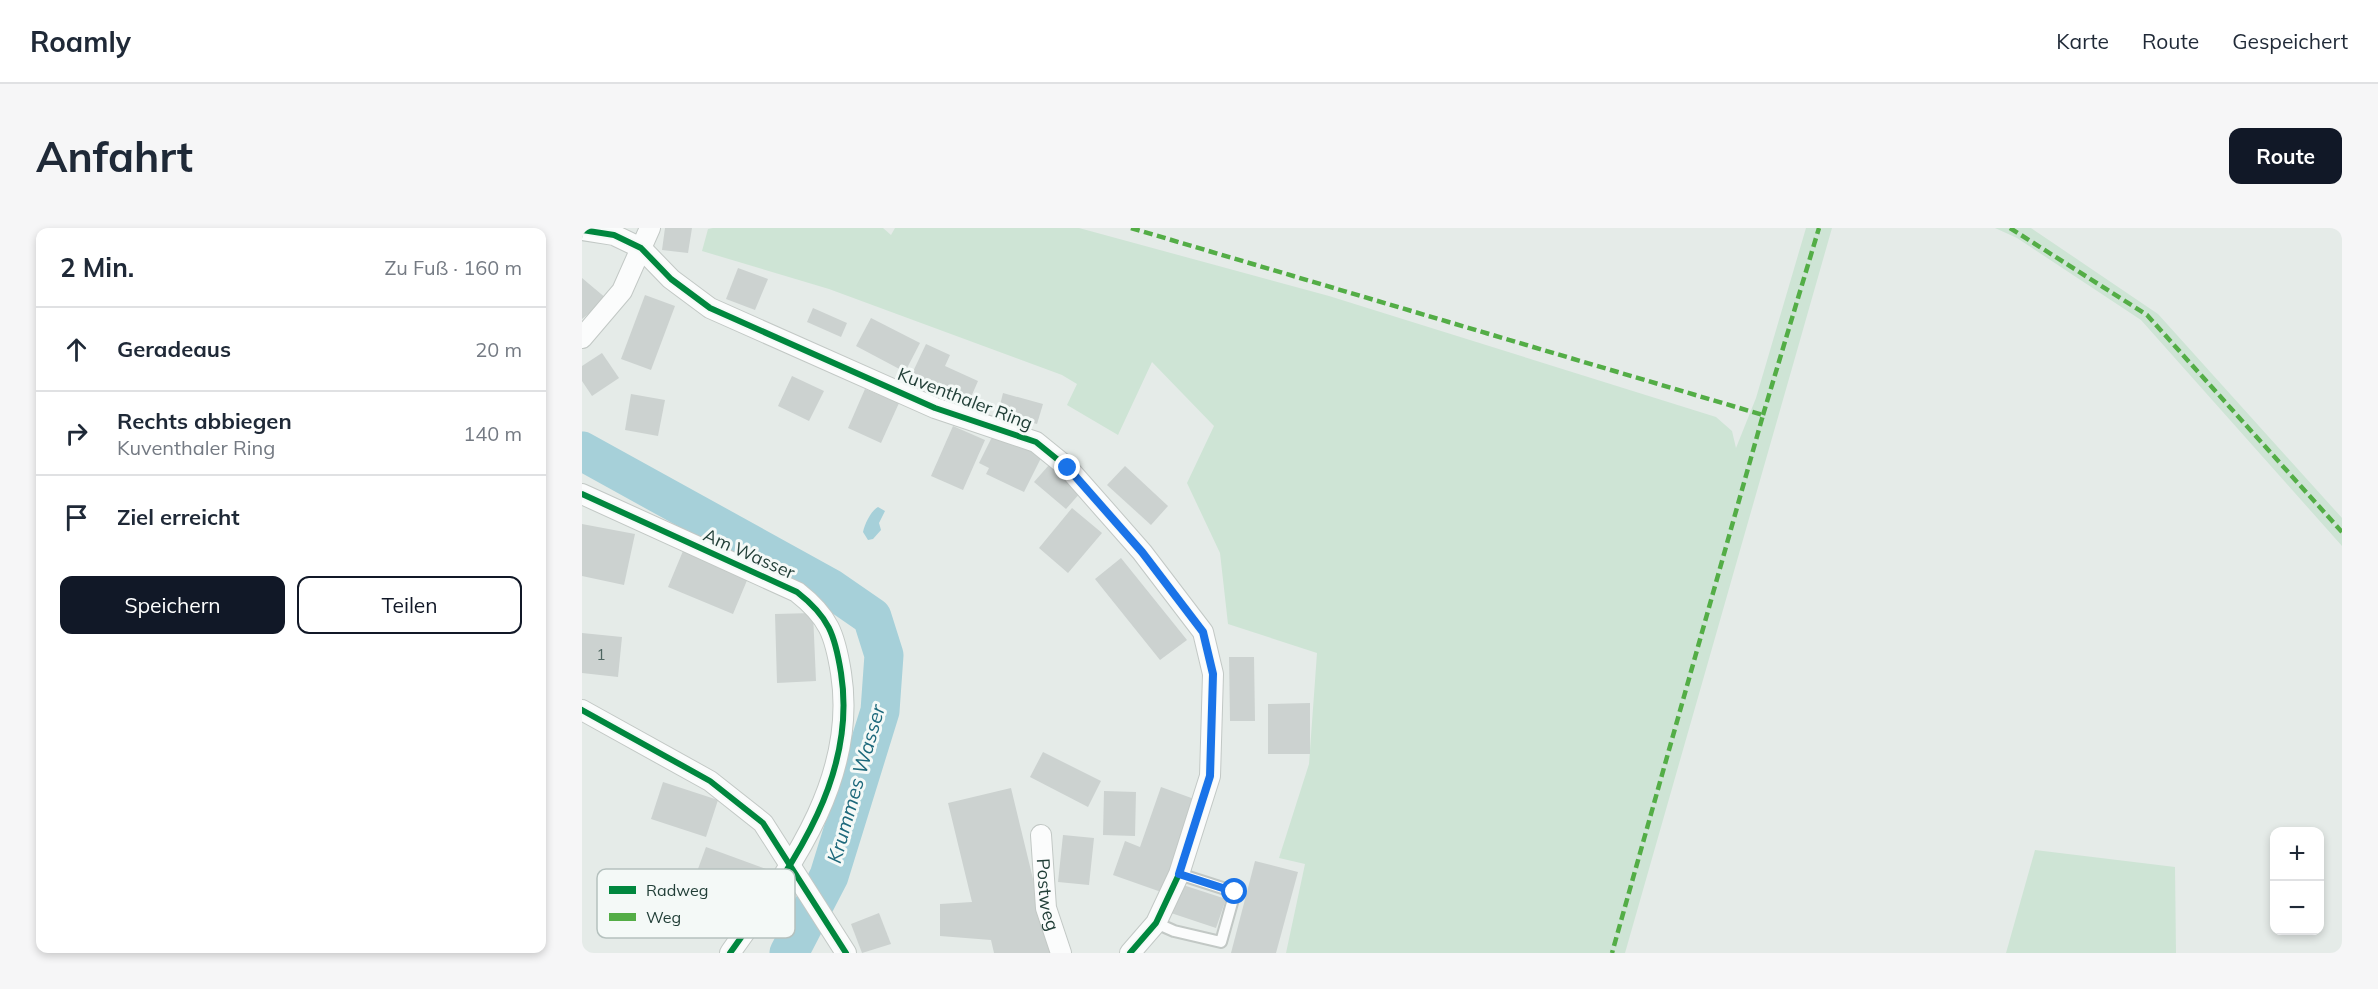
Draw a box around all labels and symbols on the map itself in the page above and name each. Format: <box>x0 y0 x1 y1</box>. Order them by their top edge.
street label: Kuventhaler Ring <box>895 362 1036 435</box>
route end <box>1054 454 1080 480</box>
street label: Am Wasser <box>700 523 799 584</box>
house number: 1 <box>596 645 606 664</box>
water label: Krummes Wasser <box>821 701 890 866</box>
street label: Postweg <box>1032 858 1065 934</box>
legend <box>597 869 795 938</box>
route start <box>1221 878 1247 904</box>
text: Radweg <box>646 880 708 900</box>
text: Weg <box>646 907 681 927</box>

